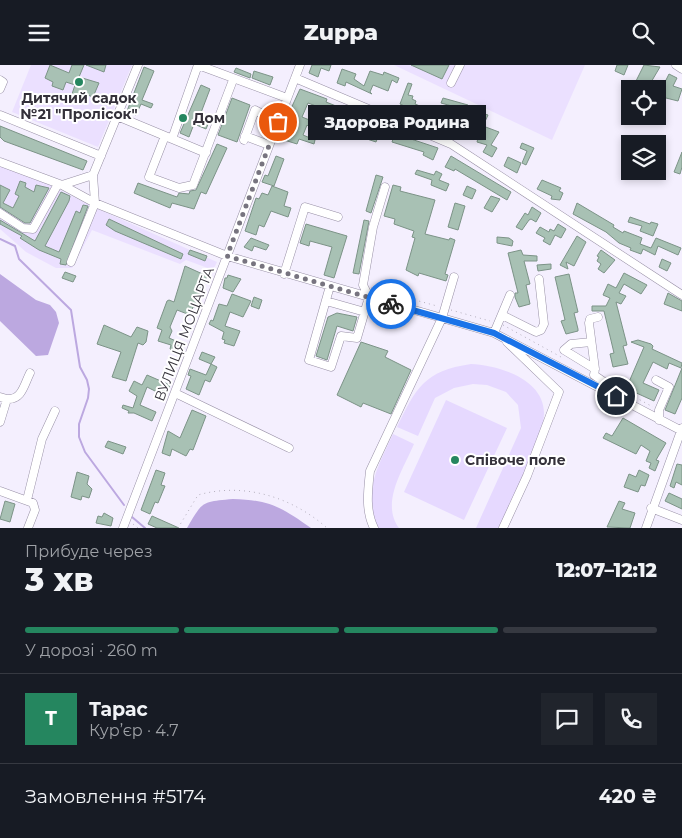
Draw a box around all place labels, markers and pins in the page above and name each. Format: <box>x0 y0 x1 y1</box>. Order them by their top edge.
marker: Дитячий садок №21 "Пролісок" <box>73 76 85 88</box>
place label: Дитячий садок №21 "Пролісок" <box>20 89 138 123</box>
pin <box>257 101 299 143</box>
callout: Здорова Родина <box>308 105 486 139</box>
place label: Дом <box>193 109 225 127</box>
marker: Дом <box>177 112 189 124</box>
pin <box>595 375 637 417</box>
place label: Співоче поле <box>465 451 566 469</box>
marker: Співоче поле <box>449 454 461 466</box>

